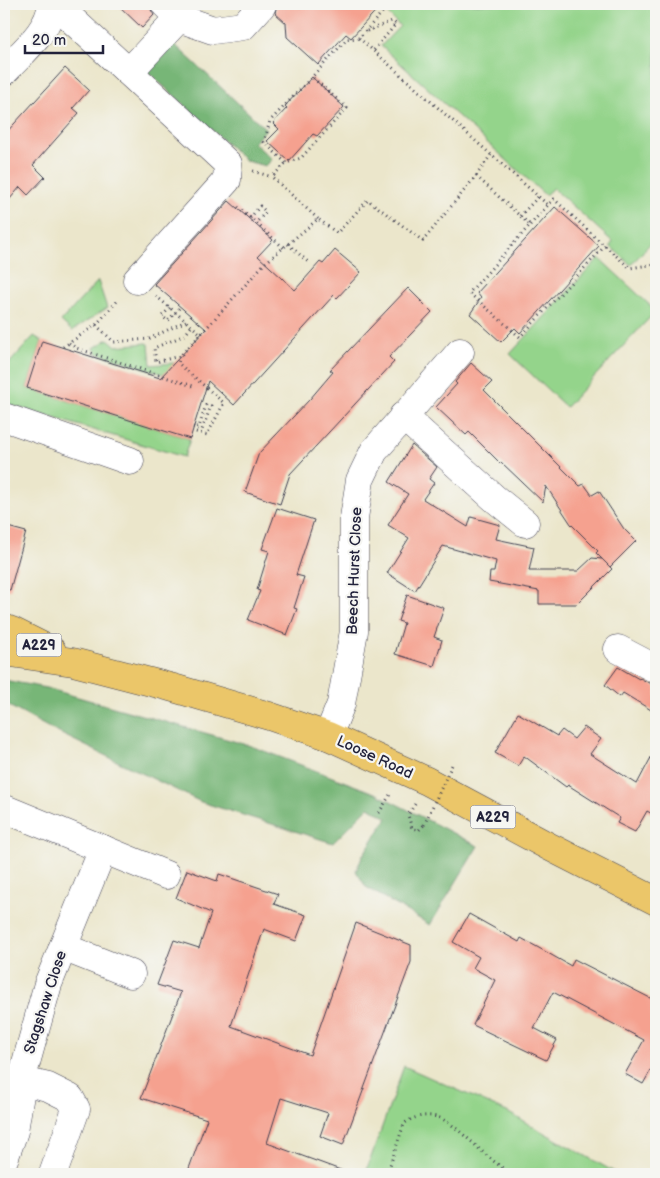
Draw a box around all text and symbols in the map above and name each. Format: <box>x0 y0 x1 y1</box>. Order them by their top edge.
scale bar <box>25 22 102 54</box>
text: 20 m <box>32 31 66 50</box>
street label: Beech Hurst Close <box>343 507 366 635</box>
road number: A229 <box>16 634 62 656</box>
street label: Loose Road <box>334 732 416 783</box>
road number: A229 <box>470 806 516 829</box>
street label: Stagshaw Close <box>20 948 71 1056</box>

